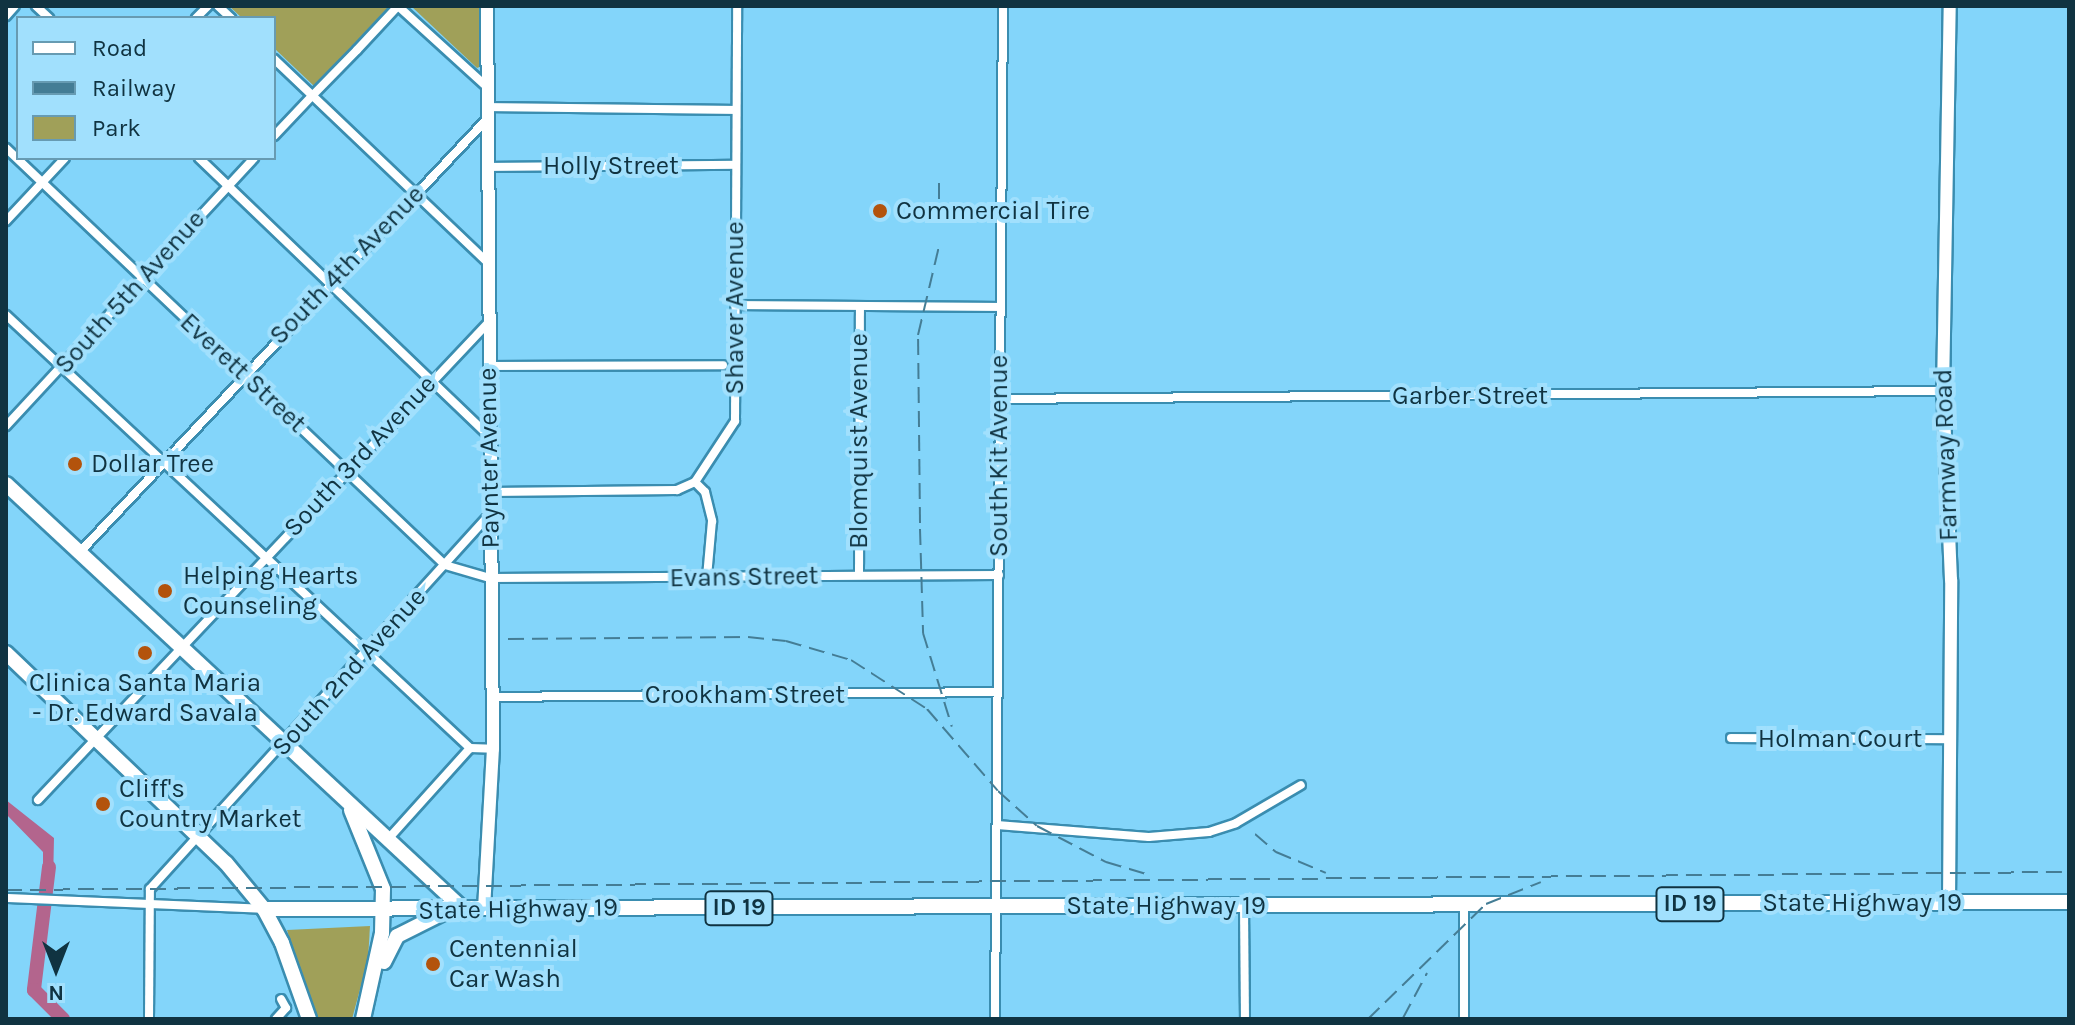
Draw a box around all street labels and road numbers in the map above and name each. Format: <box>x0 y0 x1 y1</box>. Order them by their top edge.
street label: Holly Street <box>543 150 679 182</box>
street label: South 4th Avenue <box>263 179 431 351</box>
street label: South 5th Avenue <box>48 204 212 380</box>
street label: Shaver Avenue <box>719 221 751 395</box>
street label: Everett Street <box>174 307 312 439</box>
street label: Blomquist Avenue <box>843 333 875 549</box>
street label: South Kit Avenue <box>983 355 1015 557</box>
street label: Paynter Avenue <box>472 367 506 549</box>
street label: Farmway Road <box>1927 368 1965 542</box>
street label: South 3rd Avenue <box>277 369 443 543</box>
street label: Garber Street <box>1392 380 1548 412</box>
street label: Evans Street <box>669 560 819 594</box>
street label: South 2nd Avenue <box>265 582 433 762</box>
street label: Crookham Street <box>645 679 845 711</box>
street label: Holman Court <box>1758 723 1922 755</box>
road number: ID 19 <box>1654 884 1726 924</box>
street label: State Highway 19 <box>1762 887 1962 919</box>
road number: ID 19 <box>703 888 775 928</box>
street label: State Highway 19 <box>1066 890 1266 922</box>
street label: State Highway 19 <box>418 892 618 926</box>

